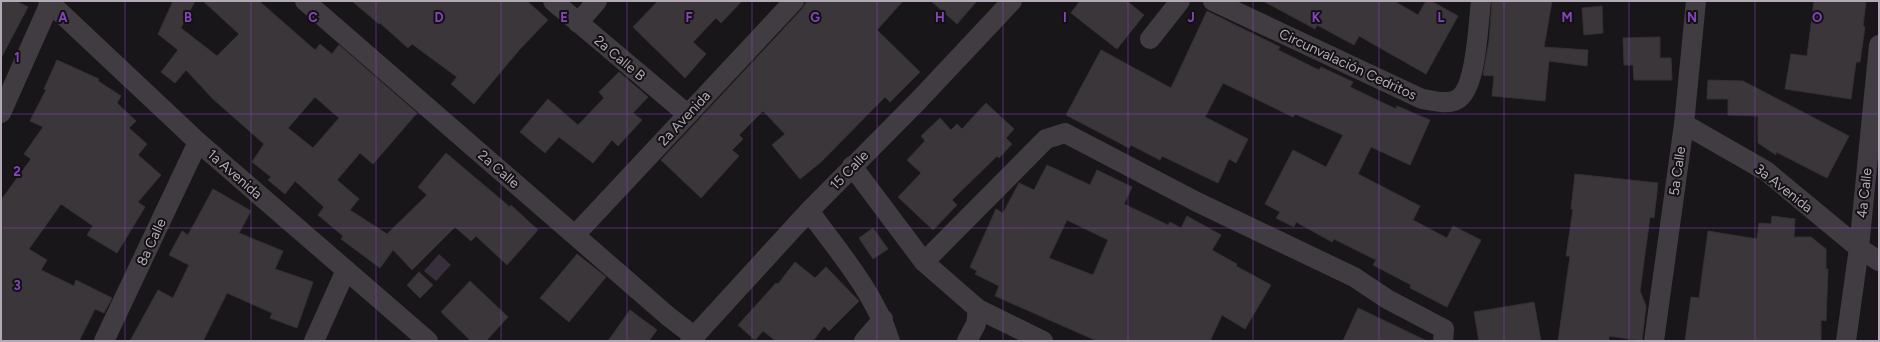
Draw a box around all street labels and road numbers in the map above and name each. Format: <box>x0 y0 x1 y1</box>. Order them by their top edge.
street label: Circunvalación Cedritos <box>1276 25 1419 104</box>
street label: 2a Calle B <box>591 32 649 85</box>
street label: 2a Avenida <box>655 87 714 149</box>
street label: 5a Calle <box>1666 145 1689 197</box>
street label: 1a Avenida <box>204 146 265 203</box>
street label: 2a Calle <box>474 147 523 192</box>
street label: 15 Calle <box>826 147 873 194</box>
street label: 3a Avenida <box>1751 161 1816 216</box>
street label: 4a Calle <box>1853 167 1876 219</box>
street label: 8a Calle <box>133 216 170 269</box>

